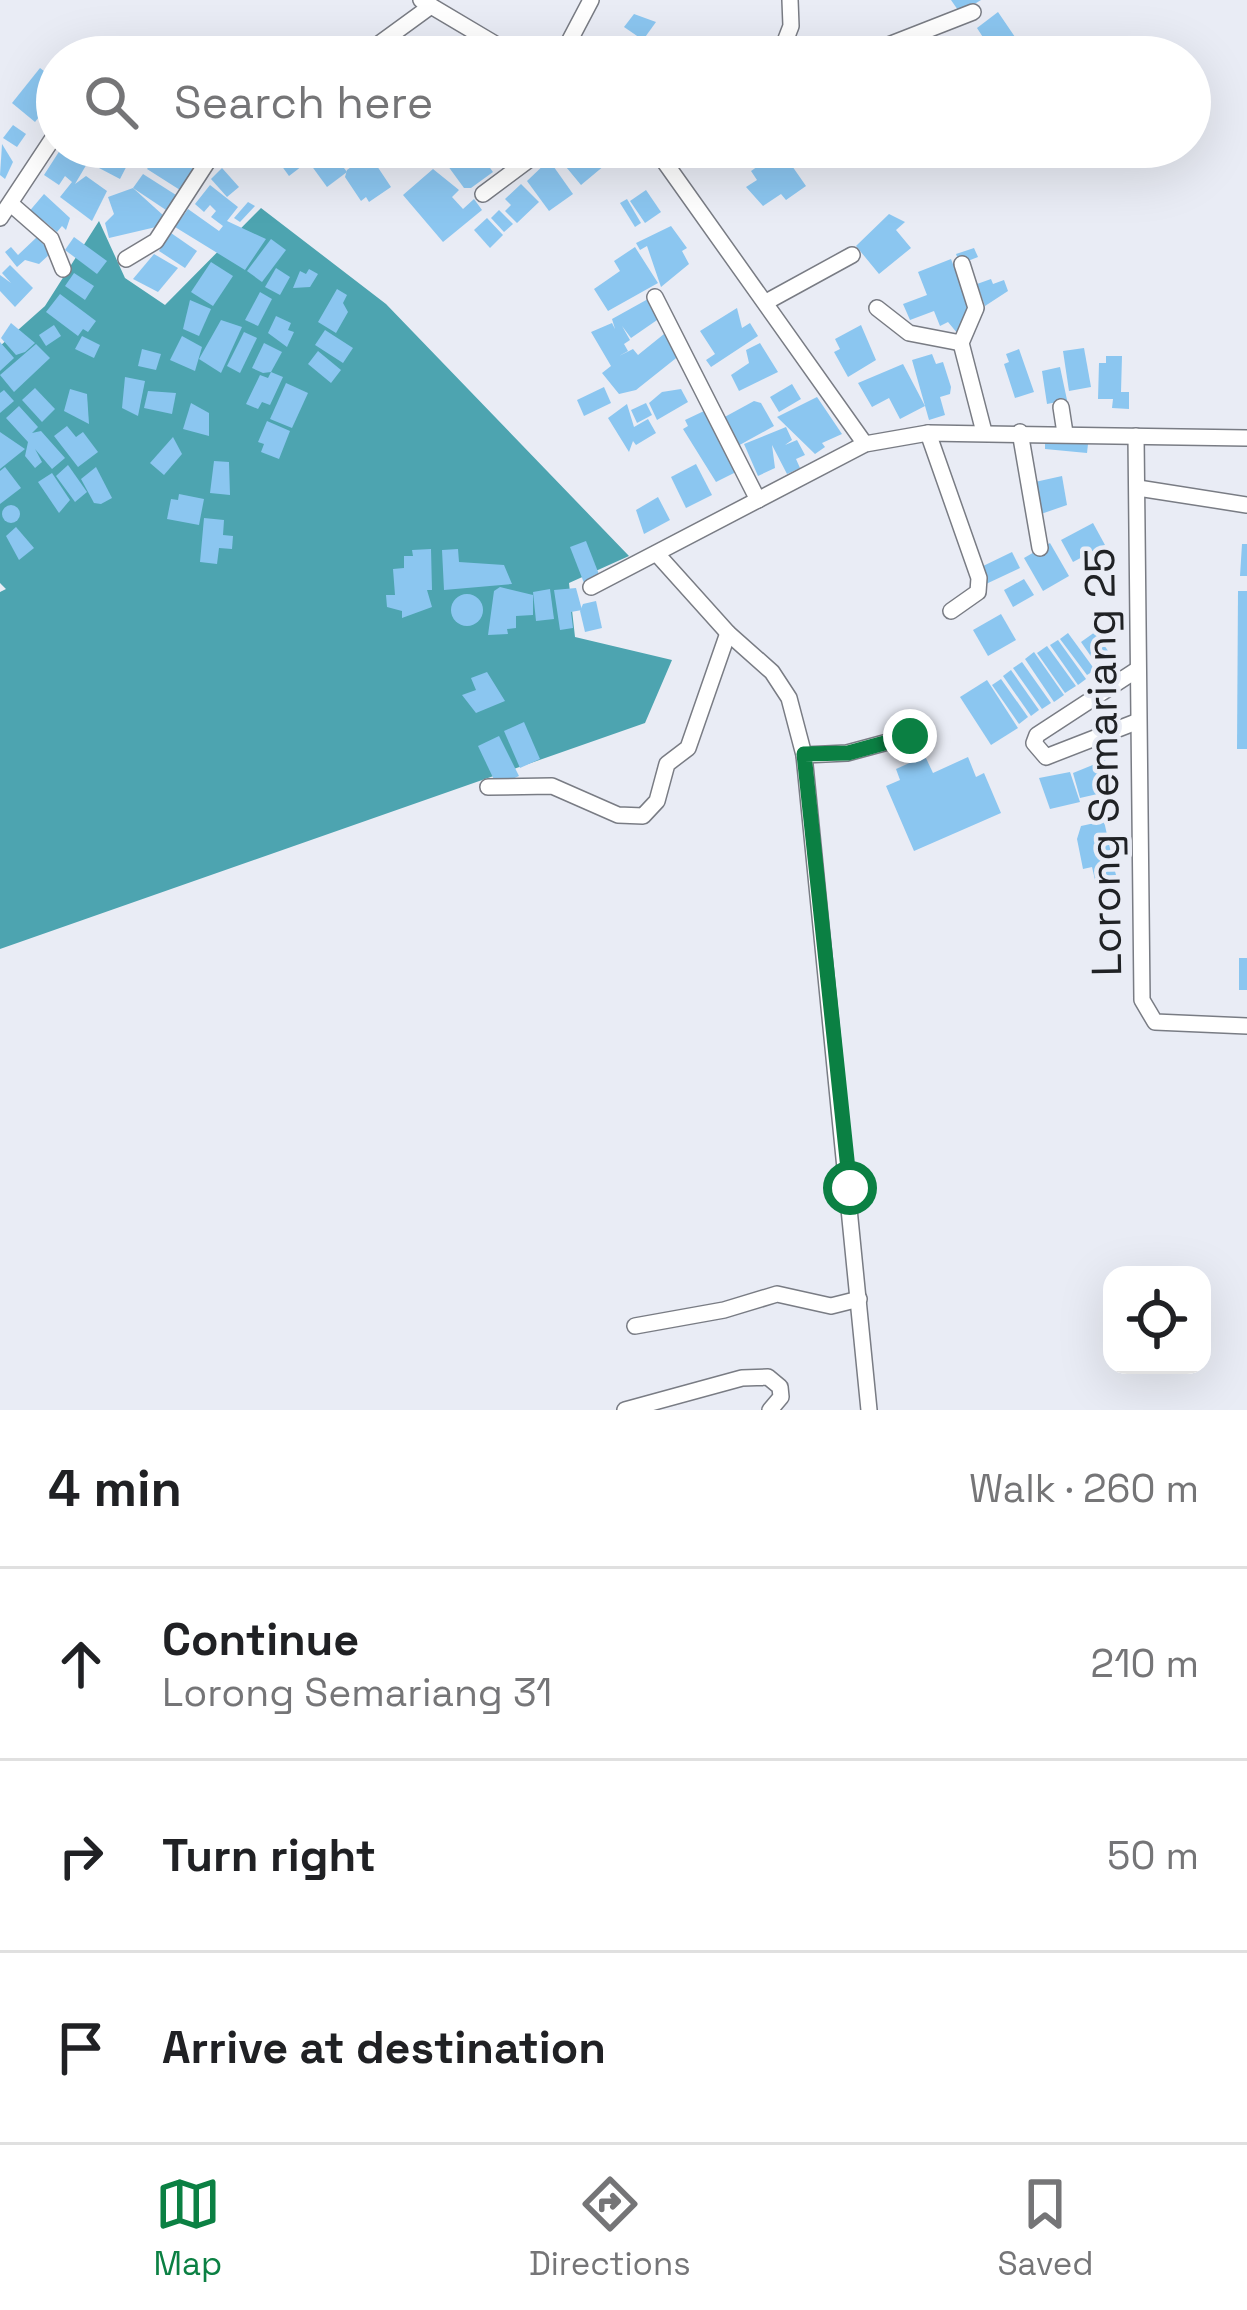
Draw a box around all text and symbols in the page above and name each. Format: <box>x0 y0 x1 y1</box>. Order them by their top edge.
search box <box>36 36 1211 168</box>
icon: search <box>78 69 144 135</box>
text: Search here <box>174 74 433 131</box>
street label: Lorong Semariang 25 <box>1073 547 1133 977</box>
route end <box>883 709 937 763</box>
route start <box>823 1161 877 1215</box>
map controls <box>1103 1266 1211 1374</box>
button: locate <box>1103 1266 1211 1374</box>
text: 4 min <box>48 1456 182 1521</box>
text: Walk · 260 m <box>969 1464 1199 1513</box>
text: Continue <box>162 1611 359 1668</box>
icon: ahead <box>48 1631 114 1697</box>
text: 210 m <box>1091 1639 1199 1688</box>
text: Lorong Semariang 31 <box>162 1668 552 1717</box>
icon: right <box>48 1823 114 1889</box>
text: Turn right <box>162 1827 376 1884</box>
text: 50 m <box>1107 1831 1199 1880</box>
icon: arrive <box>48 2015 114 2081</box>
text: Arrive at destination <box>162 2019 606 2076</box>
tab: Map <box>153 2171 222 2285</box>
tab: Directions <box>529 2171 691 2285</box>
tab: Saved <box>997 2171 1094 2285</box>

